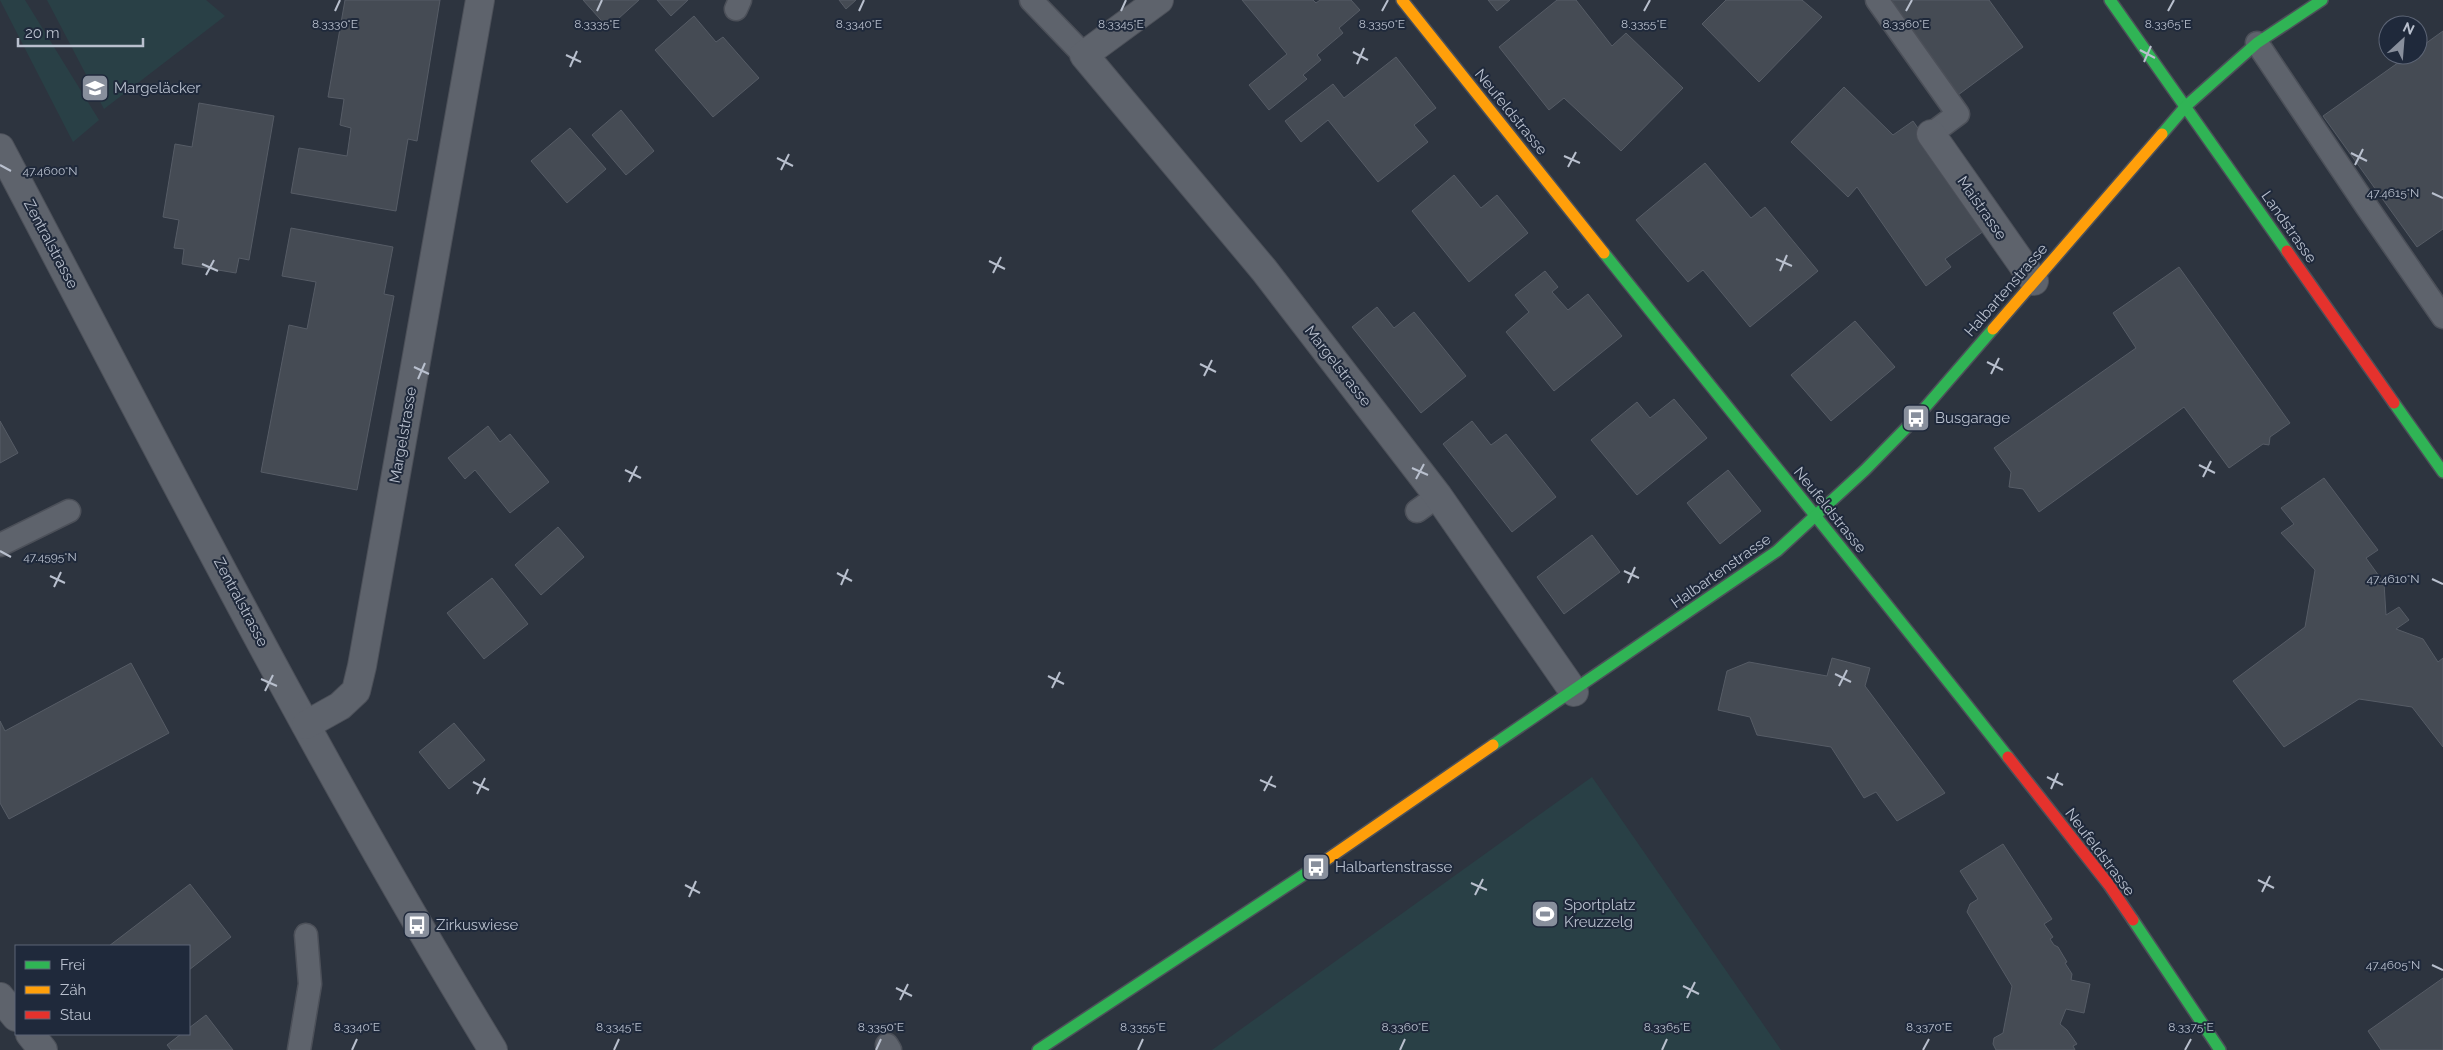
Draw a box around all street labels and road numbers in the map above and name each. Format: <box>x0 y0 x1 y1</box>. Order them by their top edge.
street label: Neufeldstrasse <box>1471 66 1551 159</box>
street label: Maistrasse <box>1954 173 2011 243</box>
street label: Landstrasse <box>2258 187 2321 267</box>
street label: Zentralstrasse <box>20 196 82 292</box>
street label: Halbartenstrasse <box>1961 240 2051 340</box>
street label: Margelstrasse <box>1301 322 1375 410</box>
street label: Margelstrasse <box>386 385 420 485</box>
street label: Neufeldstrasse <box>1790 464 1870 557</box>
street label: Halbartenstrasse <box>1668 530 1774 612</box>
street label: Zentralstrasse <box>210 554 272 650</box>
street label: Neufeldstrasse <box>2061 805 2139 900</box>

